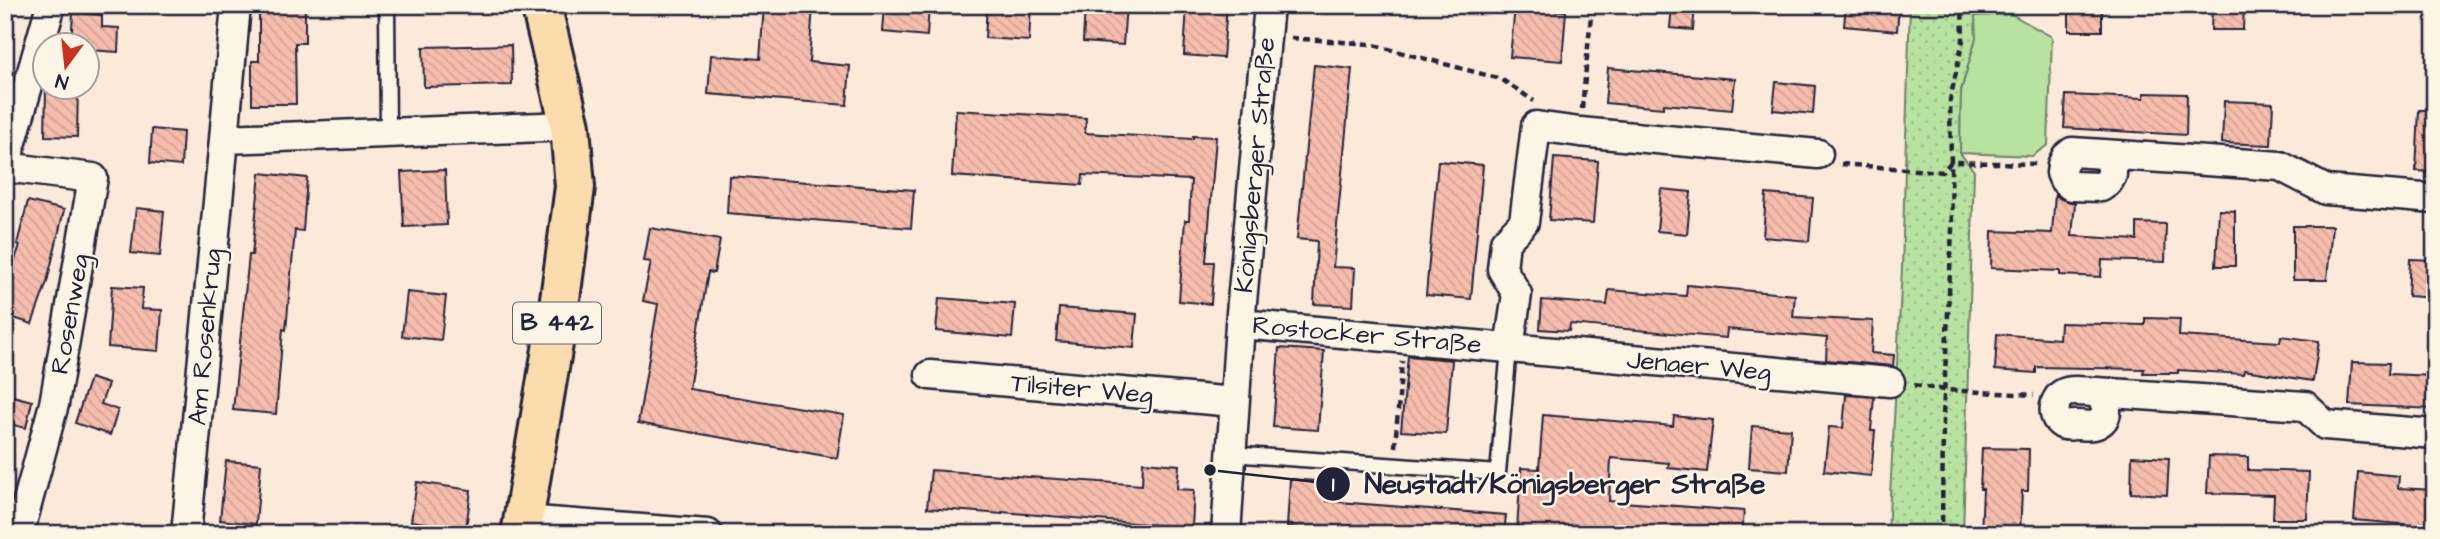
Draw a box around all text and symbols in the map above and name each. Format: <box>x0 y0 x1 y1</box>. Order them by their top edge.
north arrow <box>32 32 102 102</box>
street label: Königsberger Straße <box>1226 36 1286 294</box>
text: N <box>53 66 71 96</box>
street label: Am Rosenkrug <box>179 247 233 427</box>
street label: Rosenweg <box>42 251 100 377</box>
road number: B 442 <box>513 302 601 344</box>
street label: Rostocker Straße <box>1251 307 1483 363</box>
street label: Jenaer Weg <box>1625 342 1773 392</box>
street label: Tilsiter Weg <box>1009 365 1155 415</box>
callout: Neustadt/Königsberger Straße <box>1315 459 1779 508</box>
text: Neustadt/Königsberger Straße <box>1364 465 1766 506</box>
text: 1 <box>1332 470 1335 499</box>

